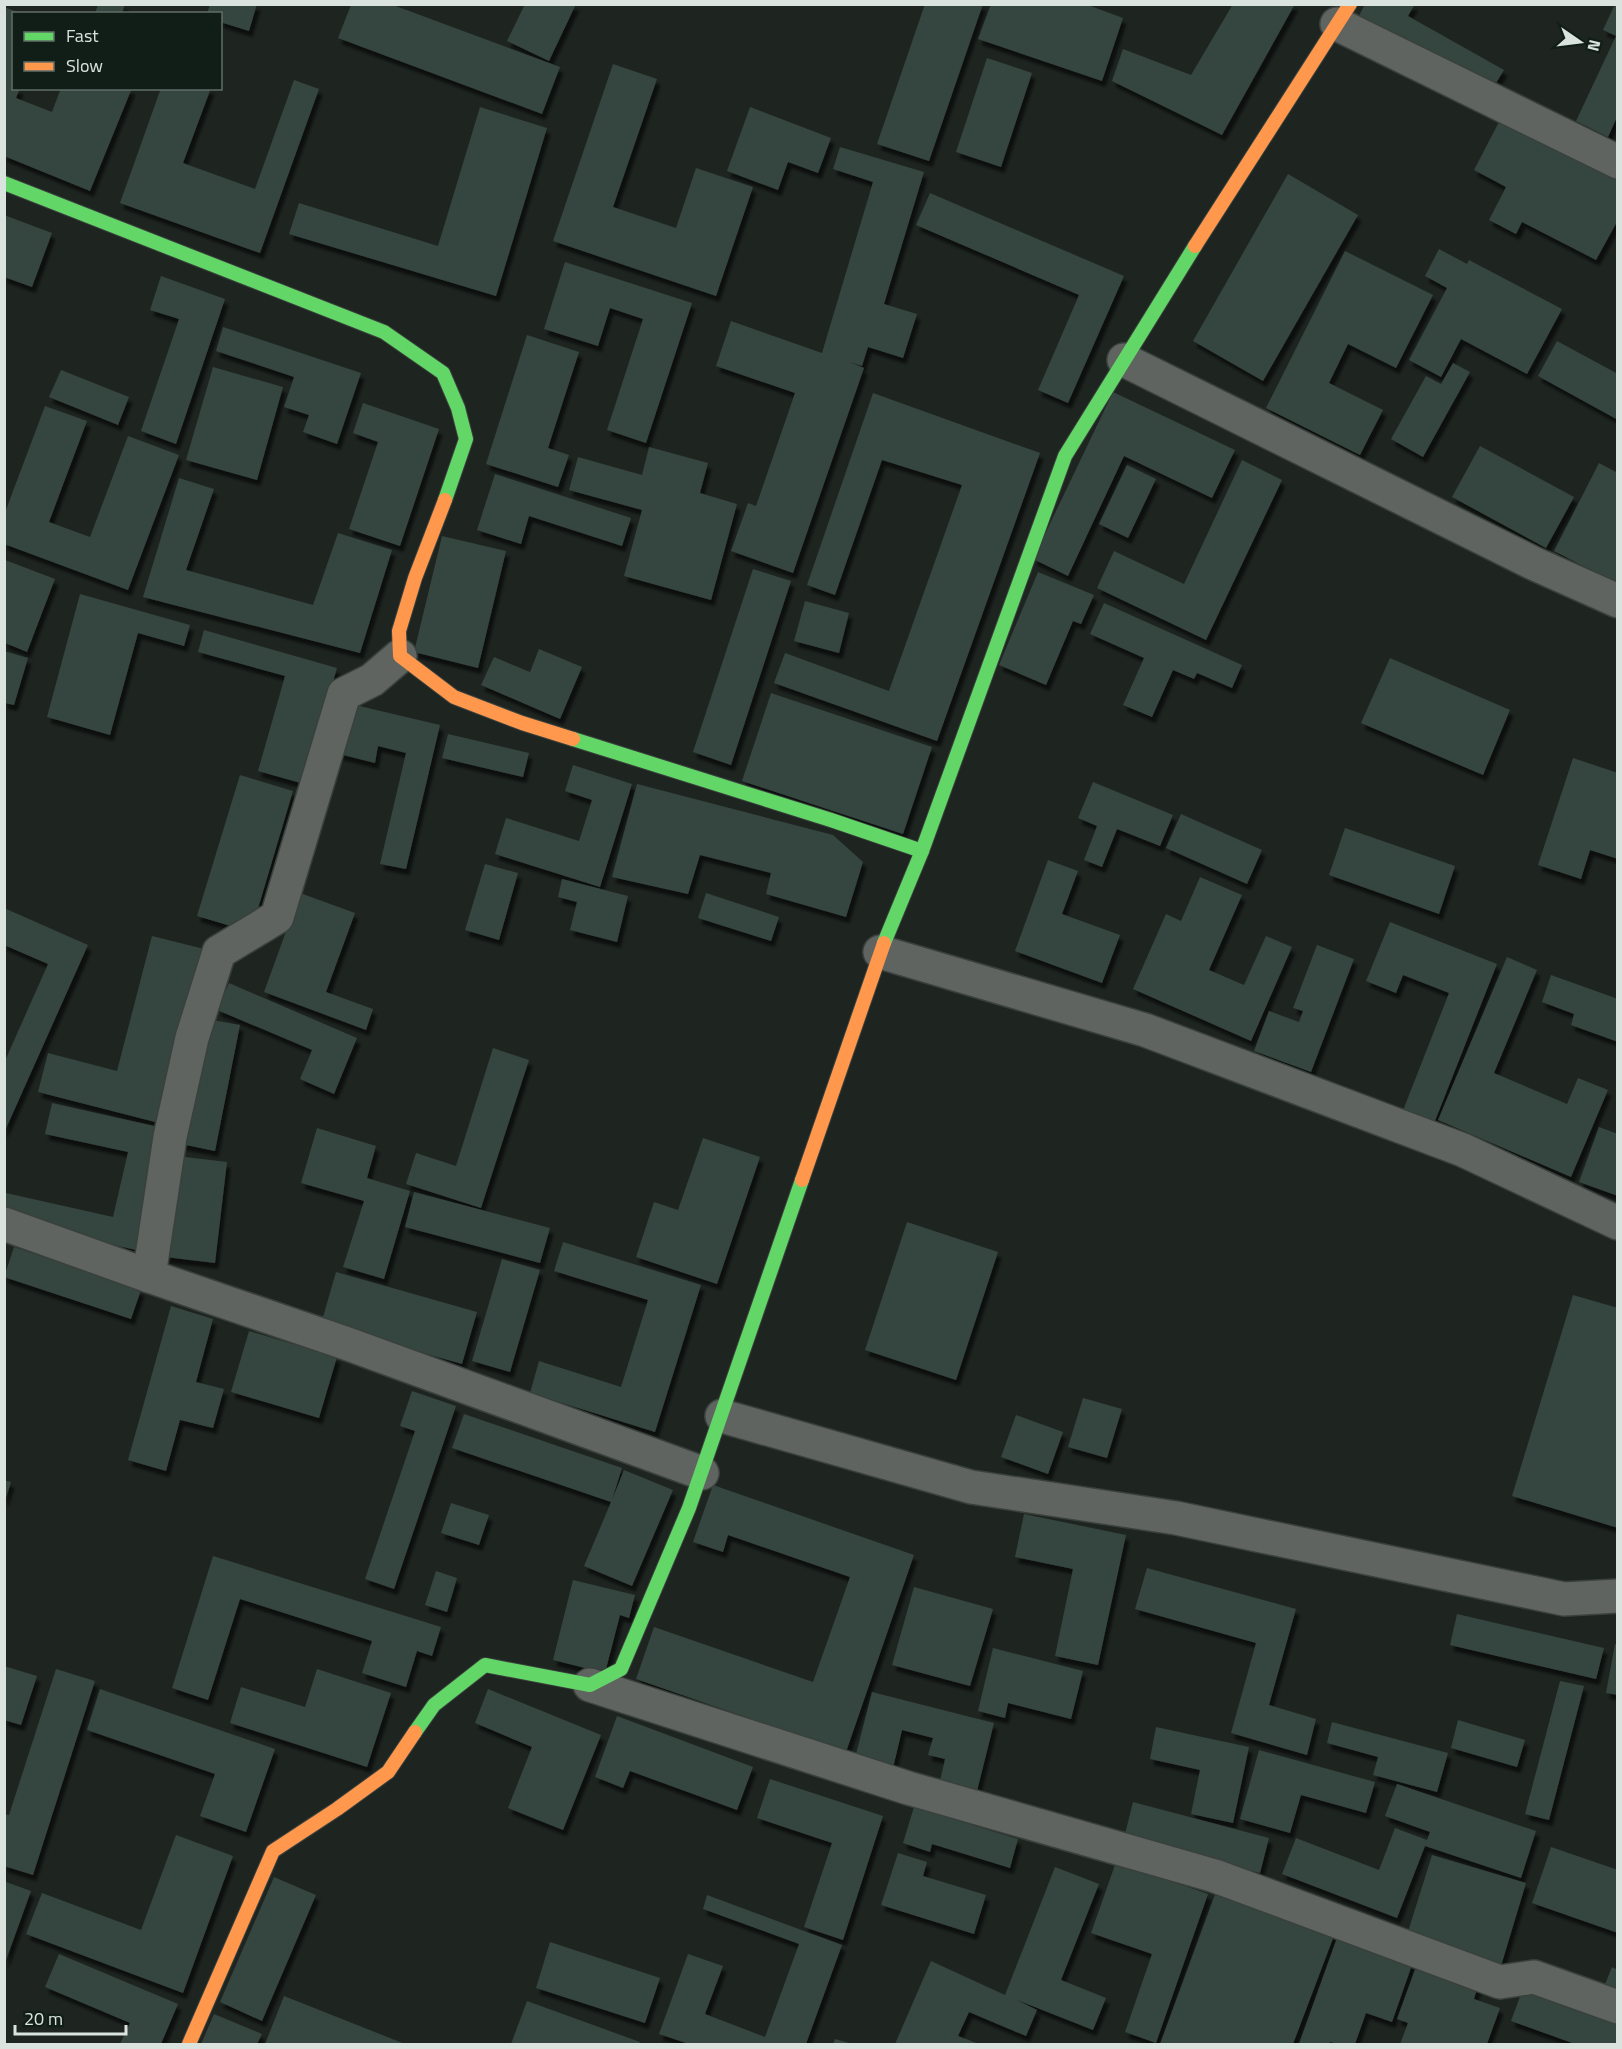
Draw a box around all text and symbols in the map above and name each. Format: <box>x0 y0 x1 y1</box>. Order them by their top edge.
legend <box>12 12 222 90</box>
north arrow <box>1550 12 1610 72</box>
text: Fast <box>66 22 99 49</box>
text: N <box>1582 37 1608 54</box>
text: Slow <box>66 52 103 79</box>
scale bar <box>15 1998 126 2036</box>
text: 20 m <box>24 2005 63 2032</box>

